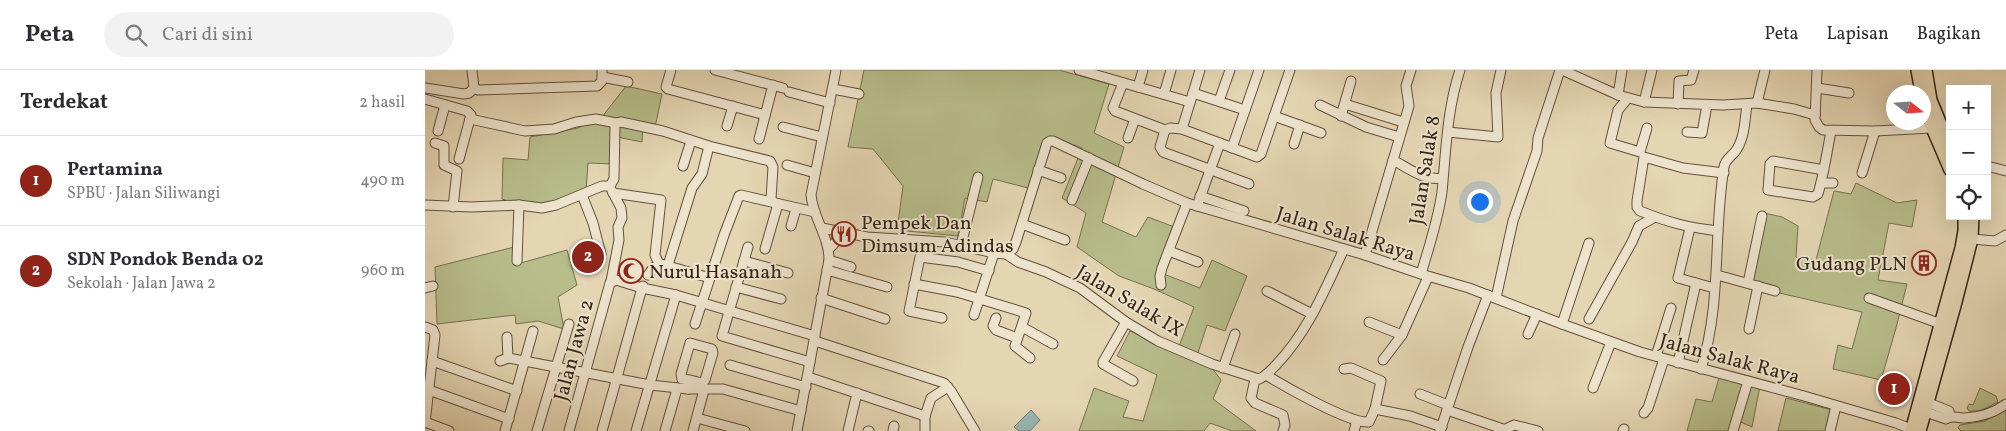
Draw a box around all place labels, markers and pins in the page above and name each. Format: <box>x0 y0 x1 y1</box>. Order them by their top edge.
place label: Pempek Dan Dimsum Adindas <box>861 210 1014 261</box>
restaurant icon: Pempek Dan Dimsum Adindas <box>831 221 857 247</box>
pin: 2 <box>572 238 604 276</box>
building icon: Gudang PLN <box>1911 250 1937 276</box>
place label: Gudang PLN <box>1796 251 1907 279</box>
mosque icon: Nurul Hasanah <box>618 258 644 284</box>
place label: Nurul Hasanah <box>649 259 782 287</box>
pin: 1 <box>1878 370 1910 408</box>

